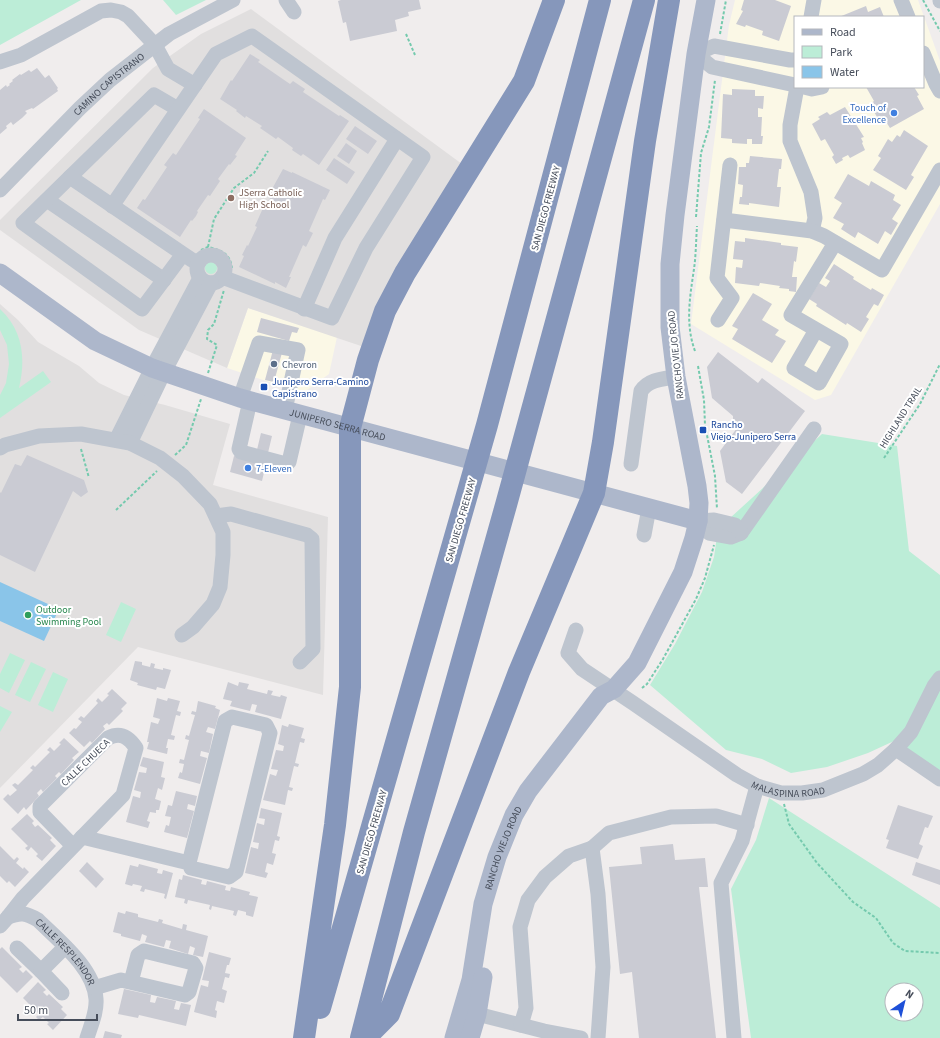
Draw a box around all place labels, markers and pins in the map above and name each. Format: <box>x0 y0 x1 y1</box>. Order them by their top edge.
place label: Touch of Excellence <box>843 101 887 127</box>
marker: Touch of Excellence <box>889 108 899 118</box>
place label: JSerra Catholic High School <box>239 186 303 212</box>
marker: JSerra Catholic High School <box>226 193 236 203</box>
place label: Chevron <box>282 358 317 372</box>
marker: Chevron <box>269 359 279 369</box>
place label: Junipero Serra-Camino Capistrano <box>272 375 369 401</box>
marker: Junipero Serra-Camino Capistrano <box>259 382 269 392</box>
place label: Rancho Viejo-Junipero Serra <box>711 418 796 444</box>
marker: Rancho Viejo-Junipero Serra <box>698 425 708 435</box>
place label: 7-Eleven <box>256 462 292 476</box>
marker: 7-Eleven <box>243 463 253 473</box>
place label: Outdoor Swimming Pool <box>36 603 102 629</box>
marker: Outdoor Swimming Pool <box>23 610 33 620</box>

